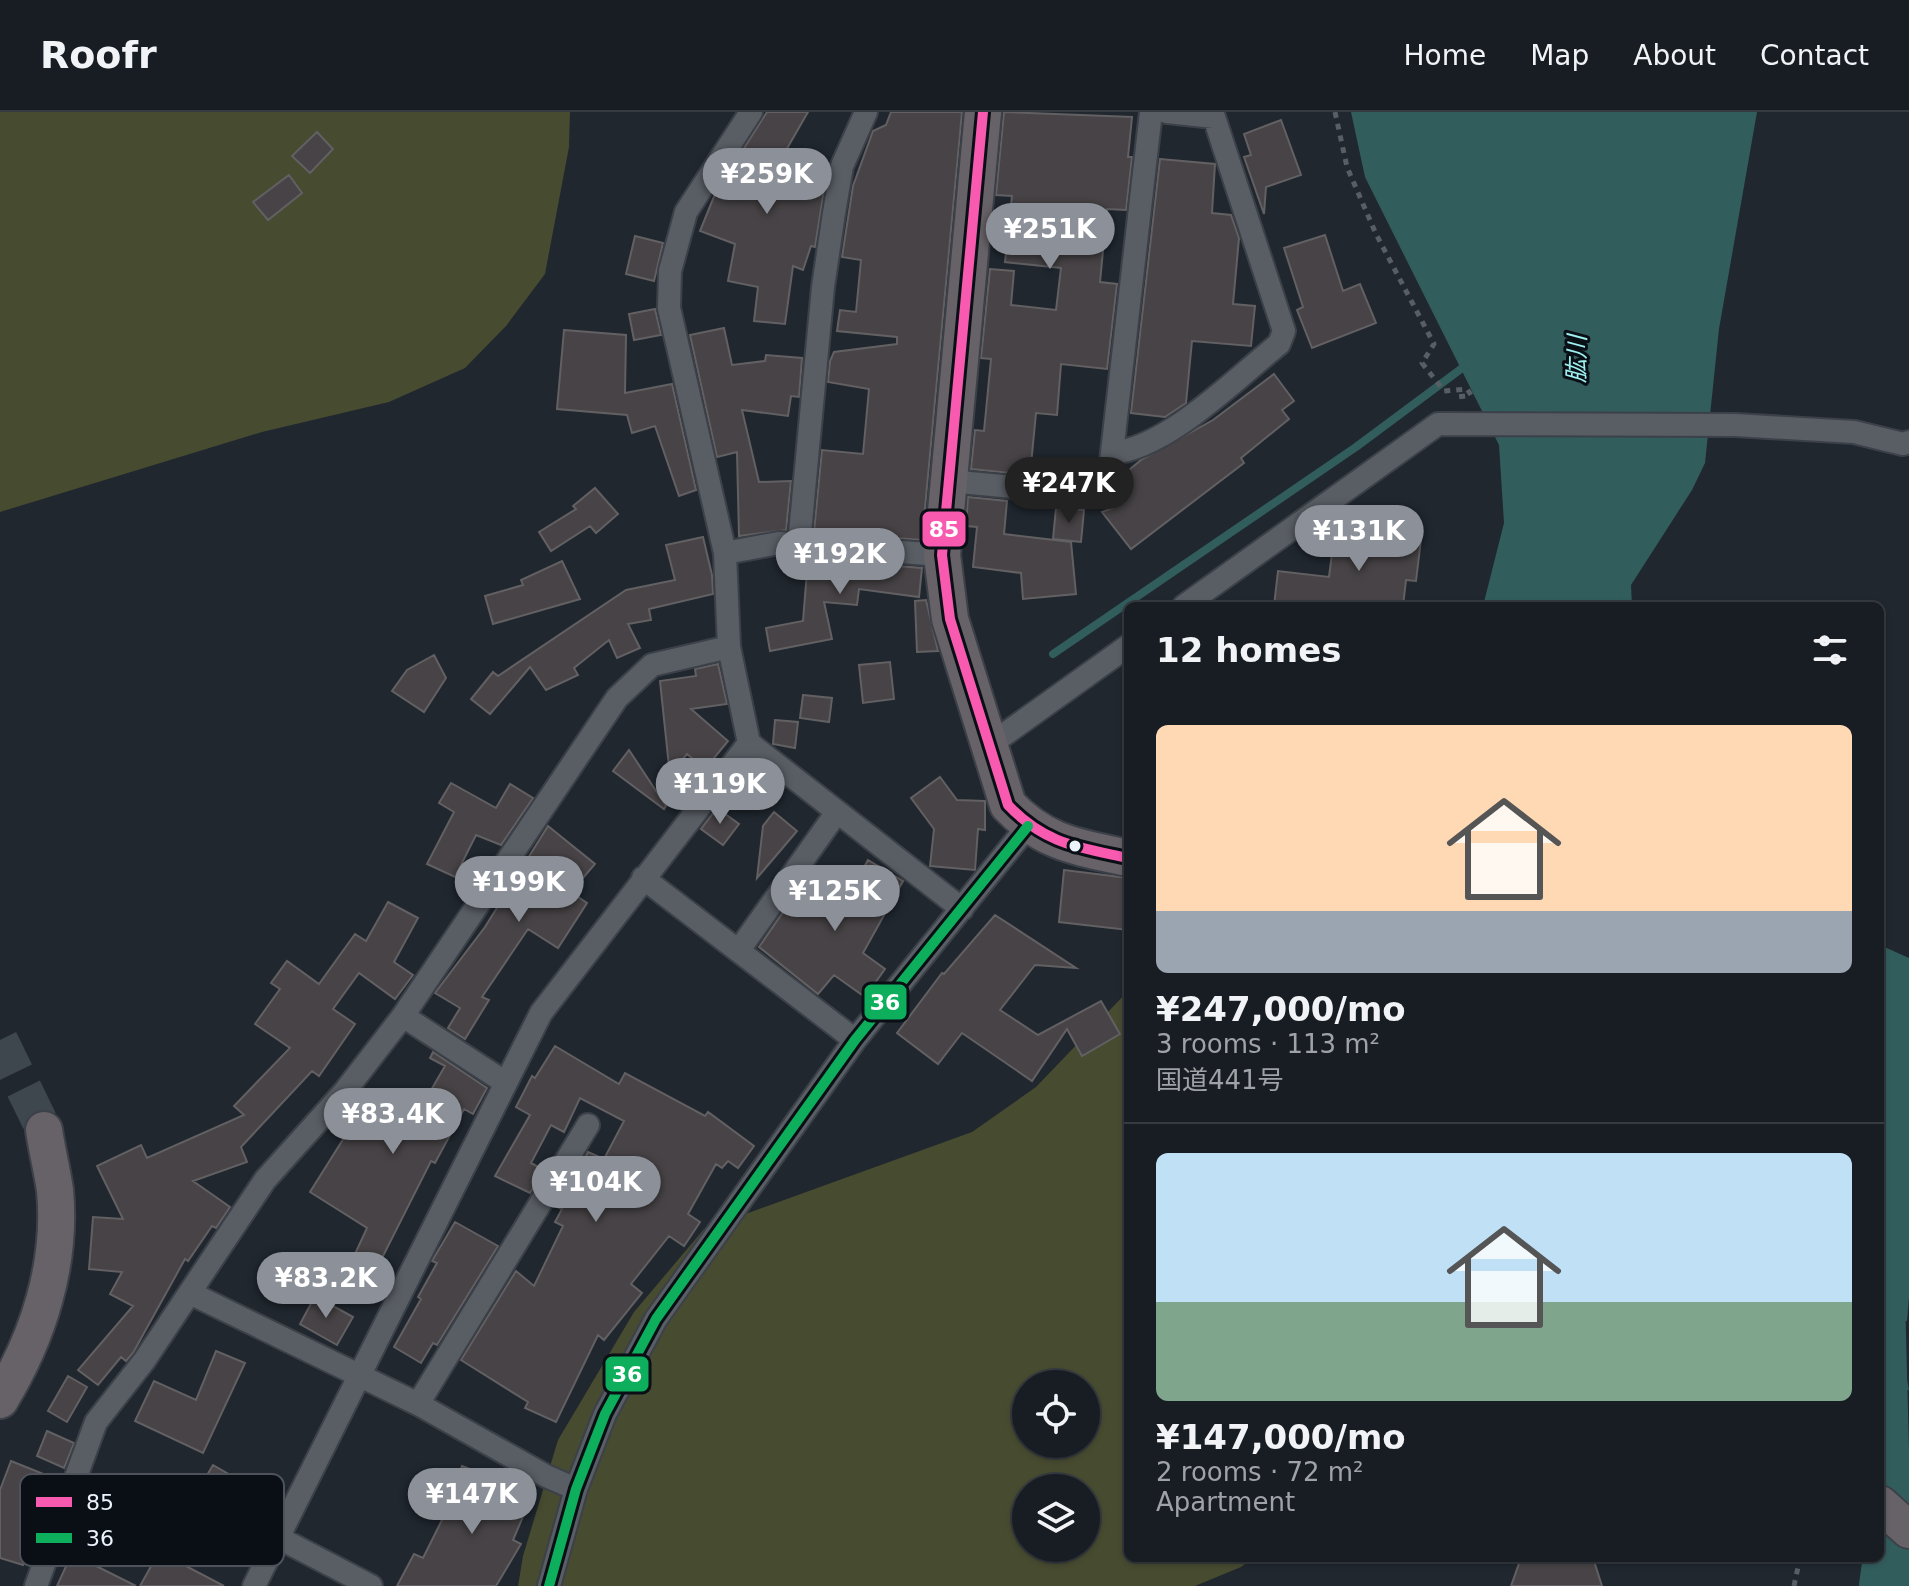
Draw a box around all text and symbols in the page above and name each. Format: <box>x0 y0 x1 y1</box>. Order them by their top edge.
text: Roofr <box>40 33 157 77</box>
text: Home <box>1403 39 1486 72</box>
text: Map <box>1530 39 1589 72</box>
text: About <box>1633 39 1716 72</box>
text: Contact <box>1760 39 1869 72</box>
pin: ¥259K <box>711 148 823 216</box>
text: ¥259K <box>721 159 813 189</box>
pin: ¥251K <box>994 203 1106 271</box>
text: ¥251K <box>1004 214 1096 244</box>
water label: 肱川 <box>1563 332 1591 383</box>
pin: ¥247K <box>1013 457 1125 525</box>
text: ¥247K <box>1023 468 1115 498</box>
pin: ¥131K <box>1303 505 1415 573</box>
line badge: 85 <box>921 510 967 548</box>
text: ¥131K <box>1313 516 1405 546</box>
text: 85 <box>929 517 959 542</box>
pin: ¥192K <box>784 528 896 596</box>
text: ¥192K <box>794 539 886 569</box>
icon: filters <box>1808 628 1852 672</box>
text: 12 homes <box>1156 630 1341 670</box>
pin: ¥119K <box>664 758 776 826</box>
text: ¥119K <box>674 769 766 799</box>
icon: home <box>1432 777 1576 921</box>
unlabelled marker <box>1067 838 1083 854</box>
pin: ¥199K <box>463 856 575 924</box>
pin: ¥125K <box>779 865 891 933</box>
text: ¥199K <box>473 867 565 897</box>
text: ¥125K <box>789 876 881 906</box>
line badge: 36 <box>863 983 908 1021</box>
text: ¥247,000/mo <box>1156 989 1406 1029</box>
text: 36 <box>870 990 900 1015</box>
text: 3 rooms · 113 m² <box>1156 1029 1380 1059</box>
text: 国道441号 <box>1156 1065 1284 1095</box>
pin: ¥83.4K <box>328 1088 458 1156</box>
text: ¥83.4K <box>342 1099 444 1129</box>
pin: ¥104K <box>540 1156 652 1224</box>
text: ¥104K <box>550 1167 642 1197</box>
icon: home <box>1432 1205 1576 1349</box>
pin: ¥83.2K <box>261 1252 391 1320</box>
text: ¥83.2K <box>275 1263 377 1293</box>
line badge: 36 <box>604 1355 650 1393</box>
text: 36 <box>612 1362 642 1387</box>
map controls <box>1012 1370 1100 1562</box>
button: locate <box>1012 1370 1100 1458</box>
text: ¥147,000/mo <box>1156 1417 1406 1457</box>
text: 2 rooms · 72 m² <box>1156 1457 1364 1487</box>
pin: ¥147K <box>416 1468 528 1536</box>
legend <box>20 1474 284 1566</box>
button: layers <box>1012 1474 1100 1562</box>
text: ¥147K <box>426 1479 518 1509</box>
text: Apartment <box>1156 1487 1295 1517</box>
text: 85 <box>86 1490 114 1515</box>
text: 36 <box>86 1526 114 1551</box>

